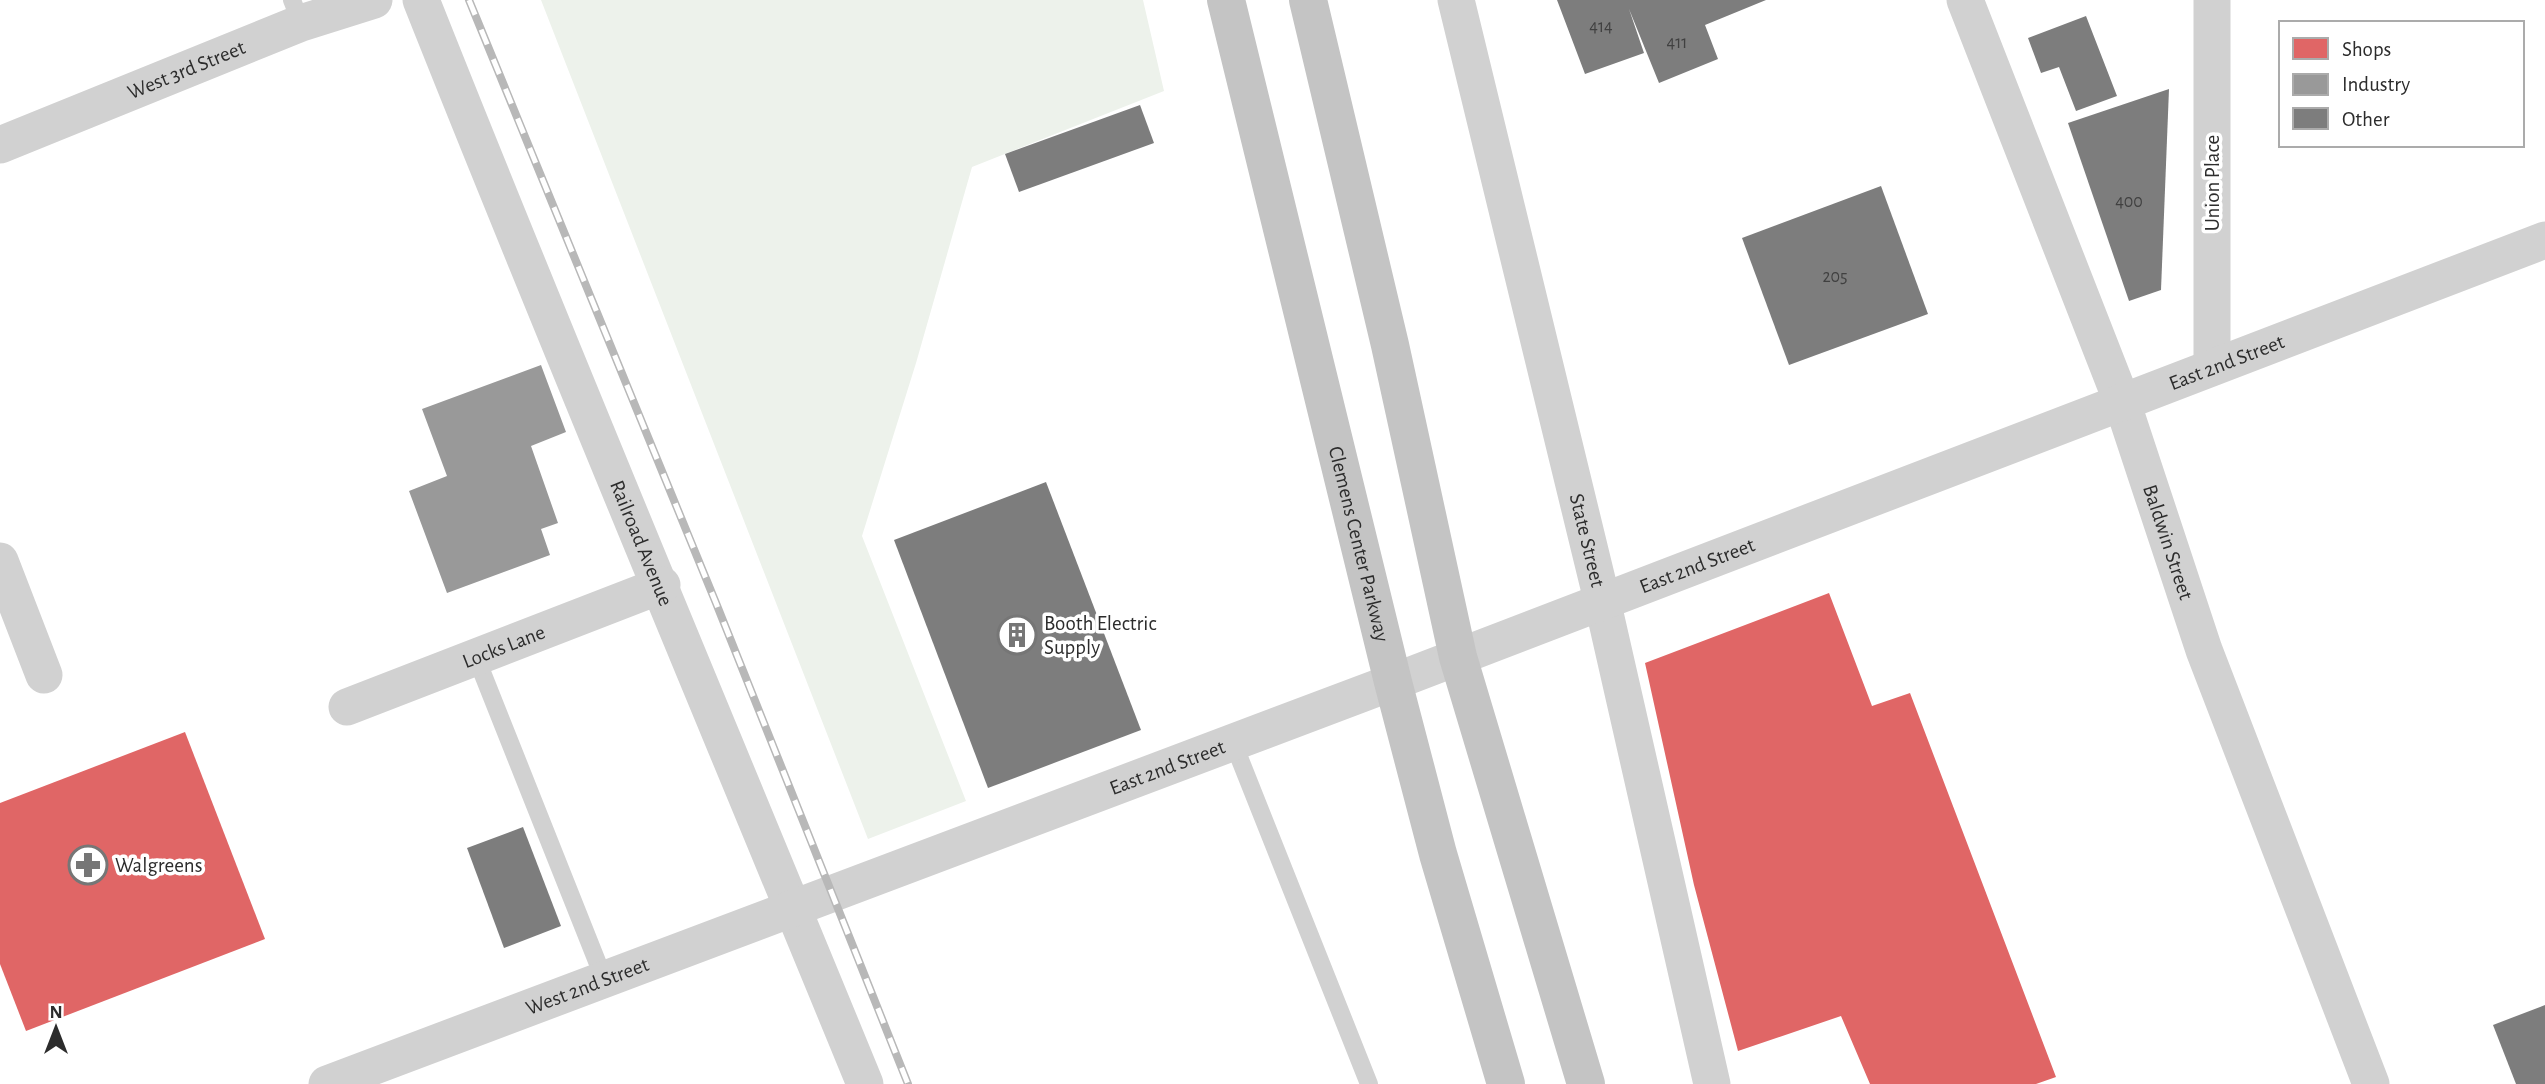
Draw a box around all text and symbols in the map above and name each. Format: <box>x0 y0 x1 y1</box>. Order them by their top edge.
house number: 414 <box>1589 18 1613 36</box>
legend <box>2279 21 2524 147</box>
house number: 411 <box>1666 34 1688 52</box>
street label: West 3rd Street <box>125 37 248 103</box>
text: Shops <box>2342 39 2391 60</box>
text: Industry <box>2342 74 2410 95</box>
text: Other <box>2342 109 2390 130</box>
street label: Union Place <box>2202 135 2223 231</box>
house number: 400 <box>2115 193 2143 211</box>
house number: 205 <box>1822 268 1848 286</box>
street label: East 2nd Street <box>2166 331 2287 394</box>
street label: Clemens Center Parkway <box>1325 444 1393 644</box>
street label: Railroad Avenue <box>606 477 676 609</box>
street label: Baldwin Street <box>2139 482 2197 603</box>
street label: State Street <box>1565 492 1609 589</box>
street label: East 2nd Street <box>1637 534 1758 597</box>
place label: Booth Electric Supply <box>1044 613 1156 658</box>
building icon: Booth Electric Supply <box>996 614 1038 656</box>
street label: Locks Lane <box>460 621 548 672</box>
street label: East 2nd Street <box>1107 736 1228 799</box>
pharmacy icon: Walgreens <box>67 844 109 886</box>
place label: Walgreens <box>115 855 202 876</box>
street label: West 2nd Street <box>523 954 652 1019</box>
north arrow <box>21 993 91 1063</box>
text: N <box>49 1003 63 1022</box>

